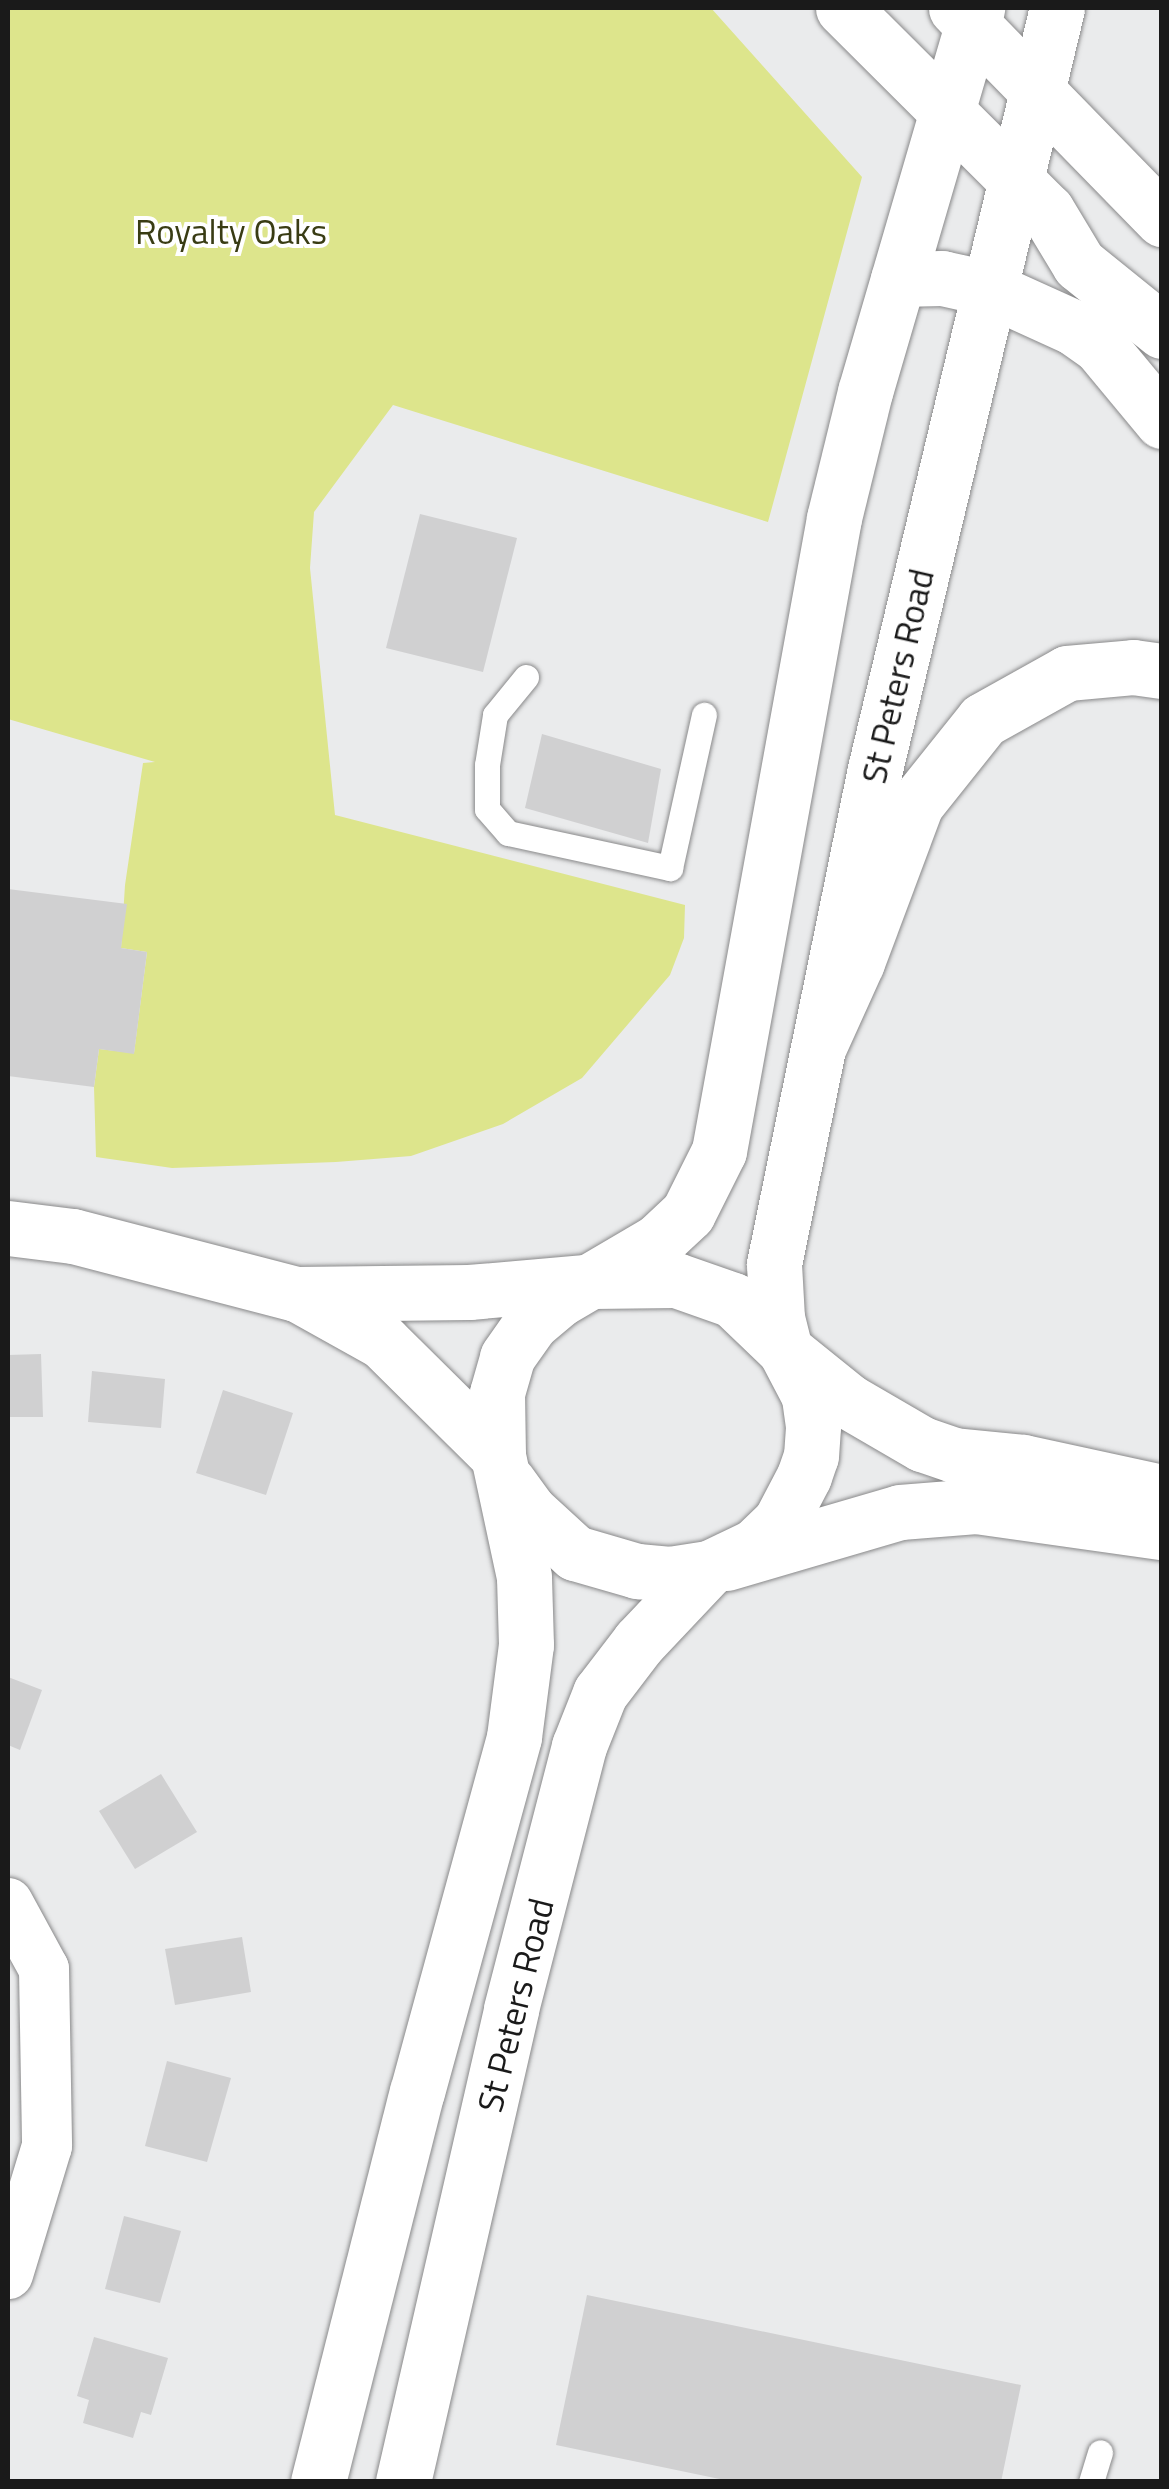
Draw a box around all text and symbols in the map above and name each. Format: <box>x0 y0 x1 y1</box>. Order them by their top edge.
park label: Royalty Oaks <box>135 210 327 252</box>
street label: St Peters Road <box>852 565 942 787</box>
street label: St Peters Road <box>468 1894 562 2116</box>

